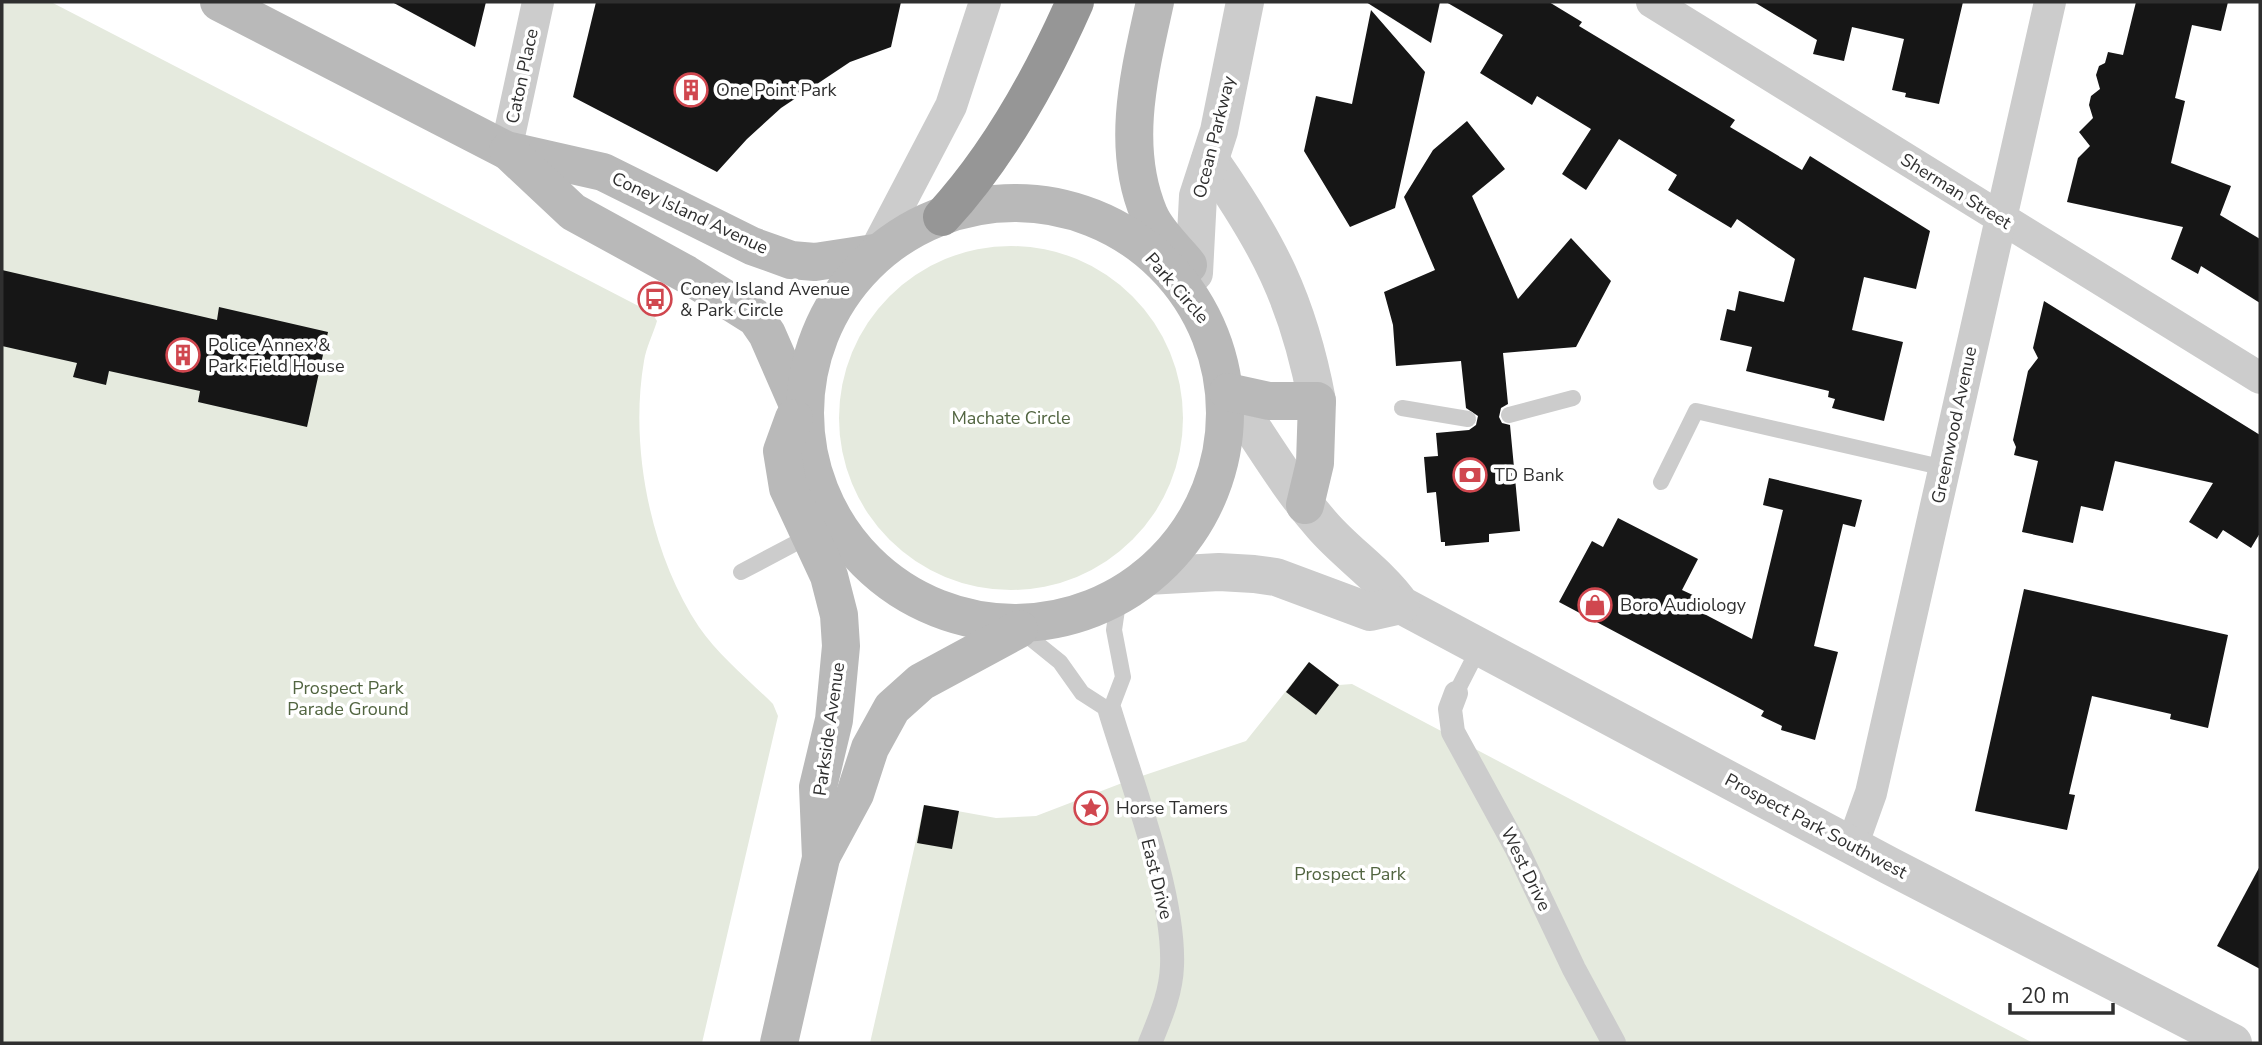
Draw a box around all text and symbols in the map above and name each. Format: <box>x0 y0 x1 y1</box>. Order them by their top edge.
street label: Caton Place <box>500 26 544 126</box>
building icon: One Point Park <box>672 71 710 109</box>
street label: Ocean Parkway <box>1187 73 1241 201</box>
place label: One Point Park <box>716 78 838 102</box>
street label: Sherman Street <box>1896 147 2016 235</box>
street label: Coney Island Avenue <box>608 166 772 260</box>
street label: Park Circle <box>1140 248 1214 328</box>
place label: Coney Island Avenue & Park Circle <box>680 277 850 322</box>
bus stop icon: Coney Island Avenue & Park Circle <box>636 280 674 318</box>
place label: Police Annex & Park Field House <box>208 333 345 378</box>
building icon: Police Annex & Park Field House <box>164 336 202 374</box>
street label: Greenwood Avenue <box>1926 344 1982 506</box>
park label: Machate Circle <box>951 406 1071 430</box>
bank icon: TD Bank <box>1451 456 1489 494</box>
place label: TD Bank <box>1494 463 1565 487</box>
shop icon: Boro Audiology <box>1576 586 1614 624</box>
place label: Boro Audiology <box>1620 593 1747 617</box>
street label: Parkside Avenue <box>808 661 850 797</box>
park label: Prospect Park Parade Ground <box>287 676 409 721</box>
street label: Prospect Park Southwest <box>1721 768 1912 885</box>
place icon: Horse Tamers <box>1072 789 1110 827</box>
place label: Horse Tamers <box>1116 796 1228 820</box>
street label: West Drive <box>1495 823 1557 915</box>
street label: East Drive <box>1135 836 1179 922</box>
park label: Prospect Park <box>1294 862 1407 886</box>
scale bar <box>2010 972 2113 1016</box>
text: 20 m <box>2021 982 2070 1010</box>

